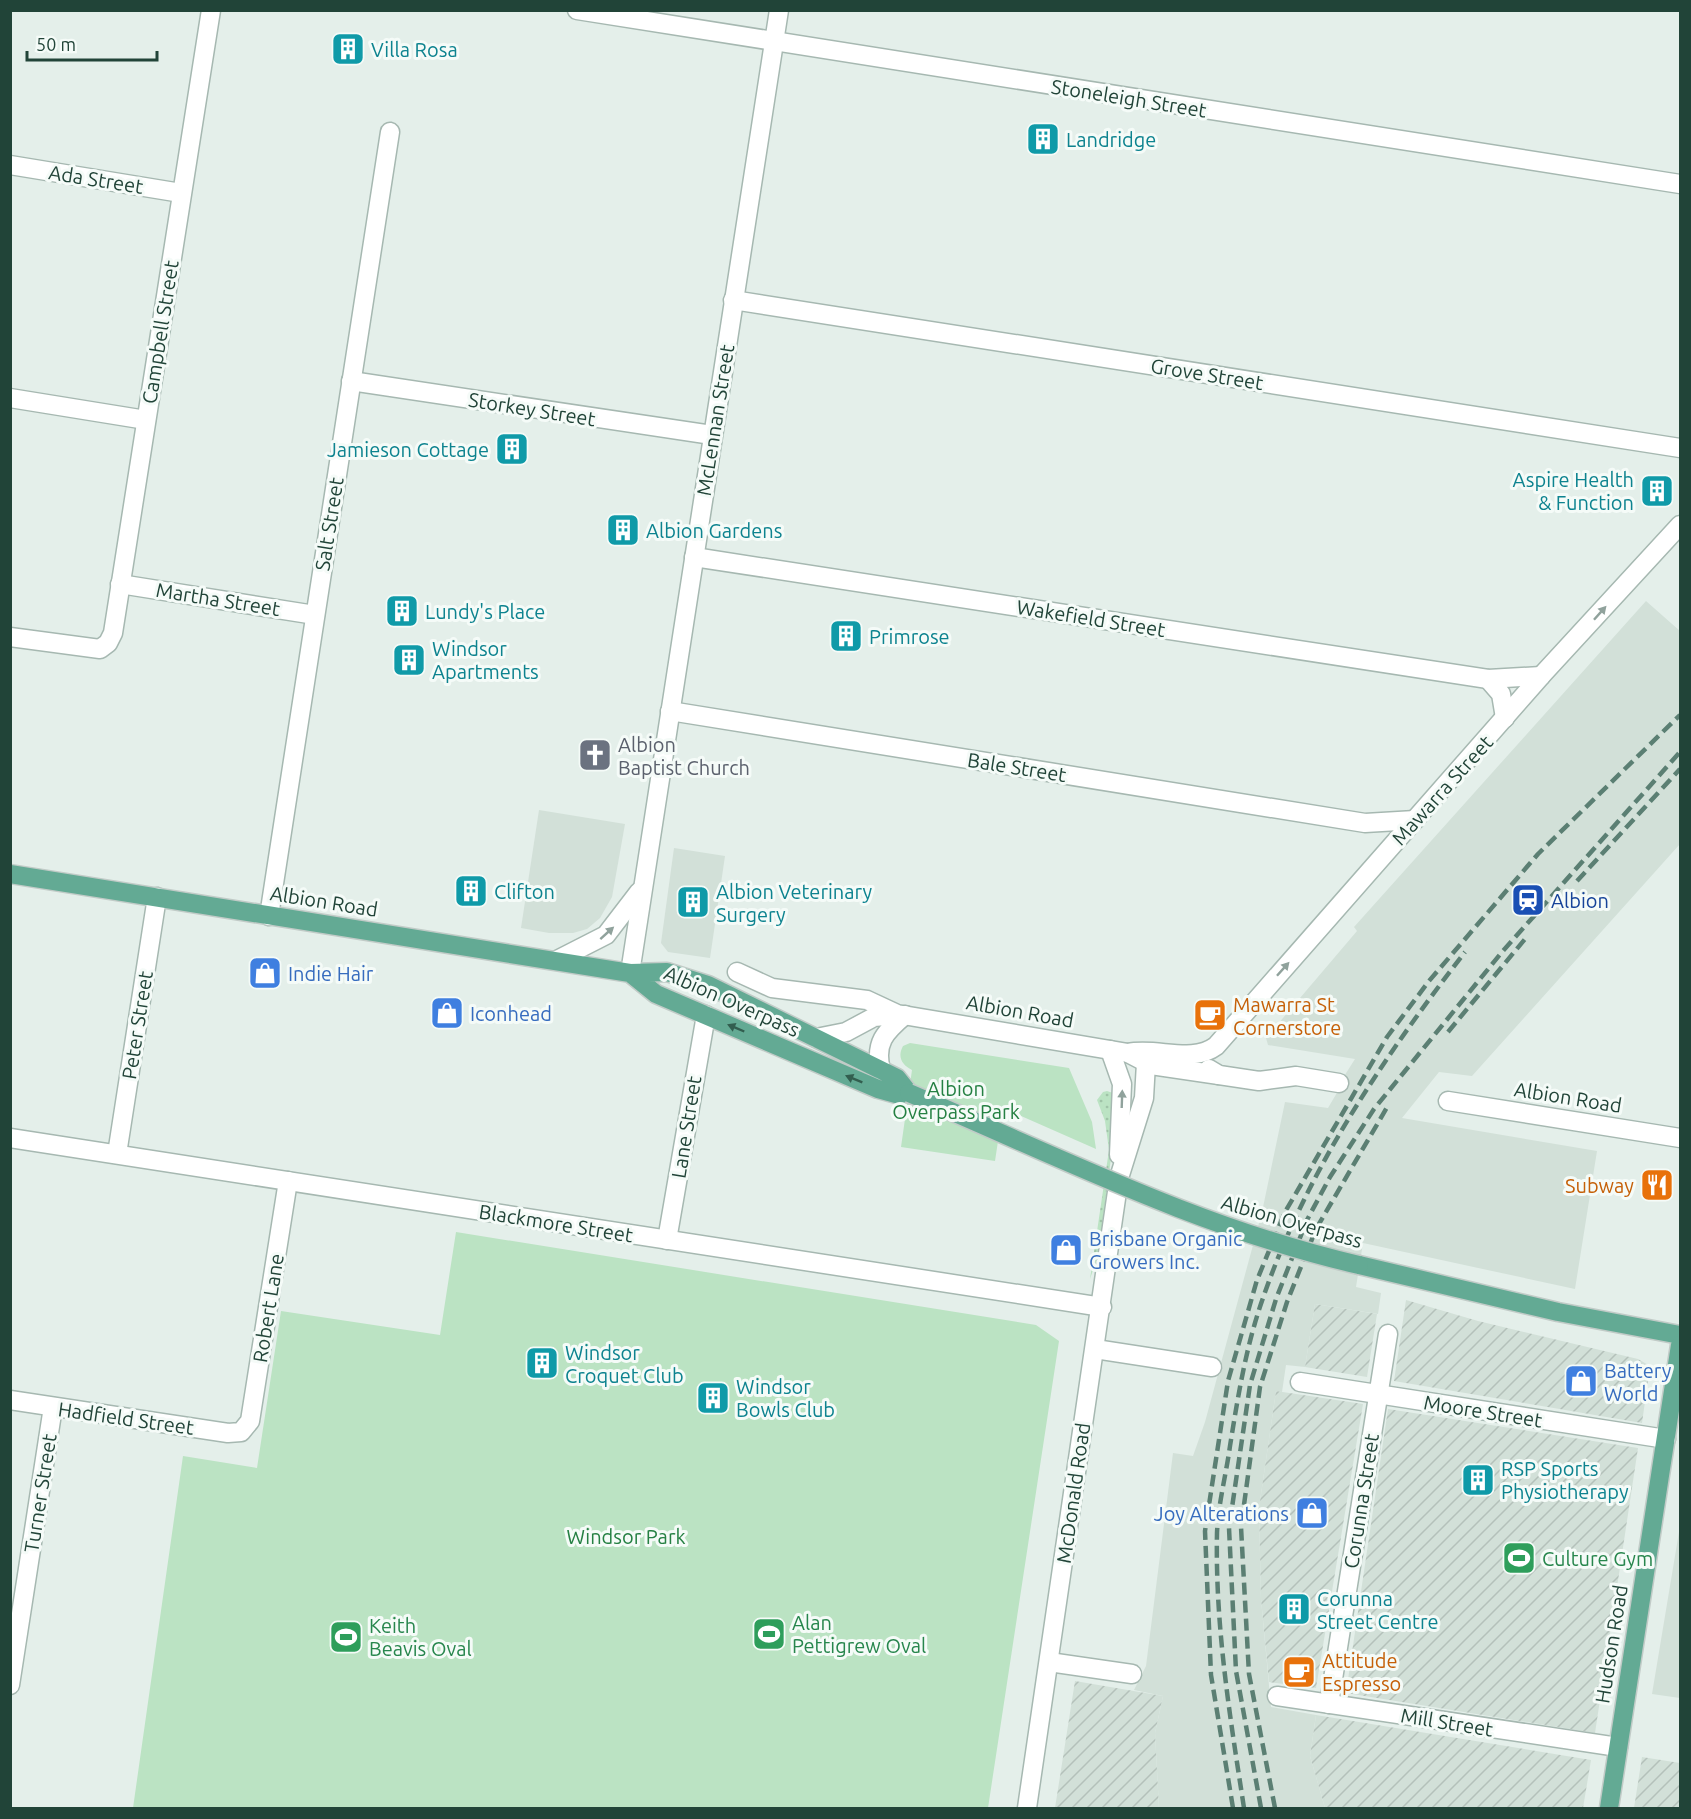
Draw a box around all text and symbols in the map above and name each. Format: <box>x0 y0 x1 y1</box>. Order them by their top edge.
scale bar <box>27 24 158 62</box>
building icon: Villa Rosa <box>330 31 366 67</box>
text: 50 m <box>36 34 76 54</box>
place label: Villa Rosa <box>371 38 458 61</box>
street label: Stoneleigh Street <box>1050 74 1208 122</box>
building icon: Landridge <box>1025 121 1061 157</box>
place label: Landridge <box>1066 128 1156 151</box>
street label: Ada Street <box>47 160 145 198</box>
street label: Campbell Street <box>137 258 183 405</box>
street label: McLennan Street <box>692 343 738 497</box>
street label: Grove Street <box>1149 354 1265 394</box>
street label: Storkey Street <box>467 388 597 430</box>
building icon: Jamieson Cottage <box>494 431 530 467</box>
place label: Jamieson Cottage <box>327 438 489 461</box>
place label: Aspire Health & Function <box>1513 468 1634 514</box>
building icon: Aspire Health & Function <box>1639 473 1675 509</box>
street label: Salt Street <box>310 475 348 572</box>
building icon: Albion Gardens <box>605 512 641 548</box>
place label: Albion Gardens <box>646 519 782 542</box>
street label: Martha Street <box>154 578 282 620</box>
building icon: Lundy's Place <box>384 593 420 629</box>
street label: Wakefield Street <box>1015 595 1167 641</box>
place label: Lundy's Place <box>425 600 545 623</box>
one-way arrow <box>1593 605 1607 620</box>
building icon: Primrose <box>828 618 864 654</box>
place label: Primrose <box>869 625 950 648</box>
place label: Windsor Apartments <box>432 637 539 683</box>
building icon: Windsor Apartments <box>391 642 427 678</box>
street label: Mawarra Street <box>1387 730 1497 849</box>
place label: Albion Baptist Church <box>618 733 750 779</box>
church icon: Albion Baptist Church <box>577 737 613 773</box>
street label: Bale Street <box>966 748 1068 786</box>
building icon: Clifton <box>453 873 489 909</box>
place label: Clifton <box>494 880 555 903</box>
place label: Albion Veterinary Surgery <box>716 880 873 926</box>
street label: Albion Road <box>269 881 379 921</box>
station icon: Albion <box>1510 882 1546 918</box>
building icon: Albion Veterinary Surgery <box>675 884 711 920</box>
place label: Albion <box>1551 889 1609 912</box>
one-way arrow <box>599 927 614 940</box>
shop icon: Indie Hair <box>247 955 283 991</box>
street label: Albion Overpass <box>661 961 803 1041</box>
place label: Indie Hair <box>288 962 374 985</box>
one-way arrow <box>1276 962 1290 977</box>
street label: Peter Street <box>117 969 157 1081</box>
street label: Albion Road <box>965 990 1075 1032</box>
place label: Mawarra St Cornerstore <box>1233 993 1341 1039</box>
shop icon: Iconhead <box>429 995 465 1031</box>
cafe icon: Mawarra St Cornerstore <box>1192 997 1228 1033</box>
place label: Iconhead <box>470 1002 552 1025</box>
one-way arrow <box>727 1023 745 1032</box>
street label: Lane Street <box>667 1074 705 1180</box>
one-way arrow <box>844 1074 862 1084</box>
park label: Albion Overpass Park <box>892 1077 1020 1123</box>
street label: Albion Road <box>1513 1077 1623 1117</box>
one-way arrow <box>1117 1089 1126 1108</box>
restaurant icon: Subway <box>1639 1167 1675 1203</box>
place label: Subway <box>1565 1174 1634 1197</box>
street label: Albion Overpass <box>1219 1190 1365 1252</box>
street label: Blackmore Street <box>477 1199 635 1247</box>
place label: Brisbane Organic Growers Inc. <box>1089 1227 1242 1273</box>
shop icon: Brisbane Organic Growers Inc. <box>1048 1232 1084 1268</box>
street label: Robert Lane <box>248 1252 288 1364</box>
place label: Windsor Croquet Club <box>565 1341 684 1387</box>
building icon: Windsor Croquet Club <box>524 1345 560 1381</box>
place label: Battery World <box>1604 1359 1672 1405</box>
shop icon: Battery World <box>1563 1363 1599 1399</box>
place label: Windsor Bowls Club <box>736 1375 835 1421</box>
building icon: Windsor Bowls Club <box>695 1380 731 1416</box>
street label: Moore Street <box>1422 1390 1544 1432</box>
street label: Hadfield Street <box>57 1397 195 1439</box>
street label: McDonald Road <box>1052 1421 1094 1565</box>
street label: Turner Street <box>19 1432 61 1554</box>
street label: Corunna Street <box>1339 1432 1383 1570</box>
place label: RSP Sports Physiotherapy <box>1501 1457 1629 1503</box>
building icon: RSP Sports Physiotherapy <box>1460 1462 1496 1498</box>
shop icon: Joy Alterations <box>1294 1495 1330 1531</box>
place label: Joy Alterations <box>1154 1502 1289 1525</box>
park label: Windsor Park <box>566 1525 686 1548</box>
sports icon: Culture Gym <box>1501 1540 1537 1576</box>
place label: Culture Gym <box>1542 1547 1653 1570</box>
street label: Hudson Road <box>1590 1583 1632 1705</box>
place label: Corunna Street Centre <box>1317 1587 1439 1633</box>
building icon: Corunna Street Centre <box>1276 1591 1312 1627</box>
place label: Alan Pettigrew Oval <box>792 1611 926 1657</box>
place label: Keith Beavis Oval <box>369 1614 472 1660</box>
sports icon: Alan Pettigrew Oval <box>751 1616 787 1652</box>
sports icon: Keith Beavis Oval <box>328 1619 364 1655</box>
place label: Attitude Espresso <box>1322 1649 1401 1695</box>
cafe icon: Attitude Espresso <box>1281 1654 1317 1690</box>
street label: Mill Street <box>1399 1703 1495 1741</box>

